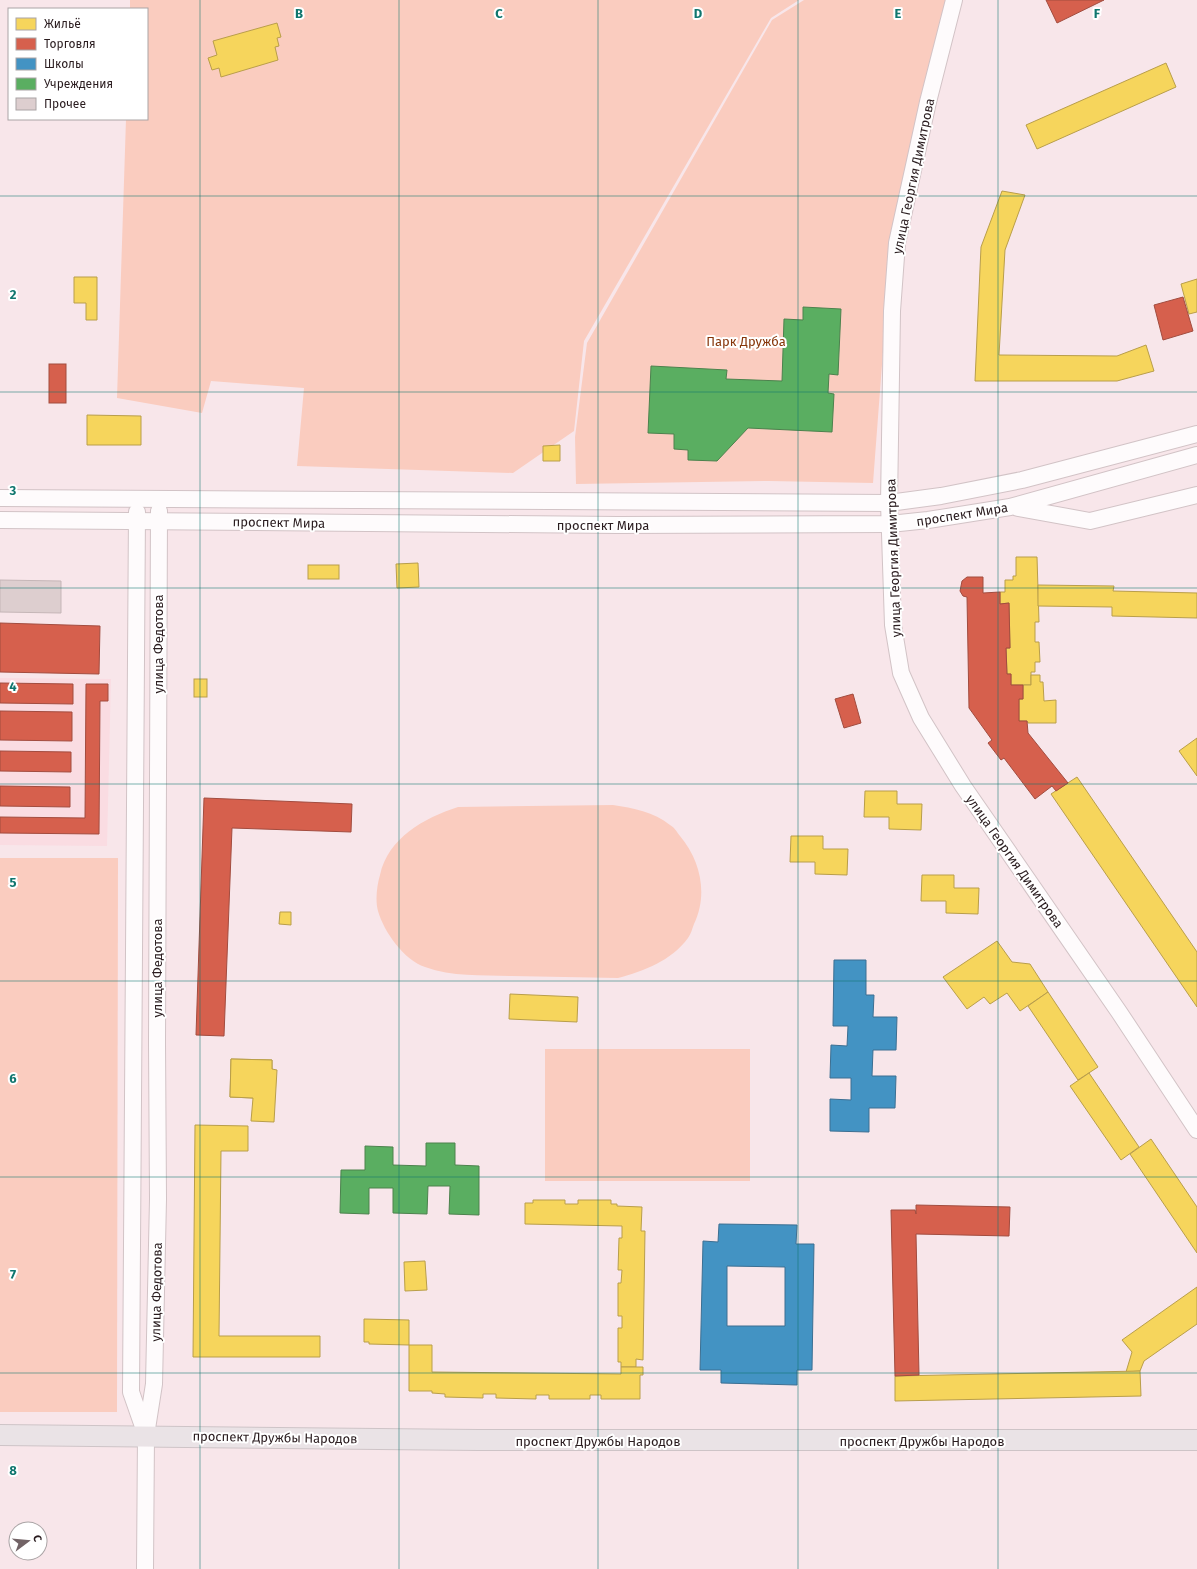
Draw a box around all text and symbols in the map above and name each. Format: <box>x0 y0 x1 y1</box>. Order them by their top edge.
text: B <box>295 6 303 21</box>
text: C <box>495 6 503 21</box>
text: D <box>694 6 703 21</box>
text: E <box>895 6 902 21</box>
text: F <box>1094 6 1101 21</box>
legend <box>8 8 148 120</box>
text: Жильё <box>44 17 81 31</box>
text: Торговля <box>44 37 96 51</box>
text: Школы <box>44 57 84 71</box>
text: Учреждения <box>44 77 113 91</box>
text: Прочее <box>44 97 86 111</box>
street label: улица Георгия Димитрова <box>890 97 937 255</box>
text: 2 <box>10 287 17 302</box>
park label: Парк Дружба <box>706 334 786 349</box>
street label: улица Георгия Димитрова <box>883 478 904 638</box>
text: 3 <box>9 483 17 498</box>
street label: проспект Мира <box>915 500 1009 529</box>
street label: проспект Мира <box>233 514 325 531</box>
street label: проспект Мира <box>557 518 649 533</box>
street label: улица Федотова <box>151 594 166 694</box>
text: 4 <box>9 679 17 694</box>
street label: улица Георгия Димитрова <box>963 792 1066 931</box>
text: 5 <box>10 875 17 890</box>
street label: улица Федотова <box>150 918 165 1018</box>
text: 6 <box>9 1071 17 1086</box>
street label: улица Федотова <box>148 1242 165 1342</box>
text: 7 <box>10 1267 16 1282</box>
street label: проспект Дружбы Народов <box>192 1429 358 1446</box>
street label: проспект Дружбы Народов <box>515 1434 681 1449</box>
street label: проспект Дружбы Народов <box>839 1434 1005 1449</box>
text: 8 <box>9 1463 17 1478</box>
north arrow <box>8 1521 48 1561</box>
text: С <box>30 1534 44 1544</box>

